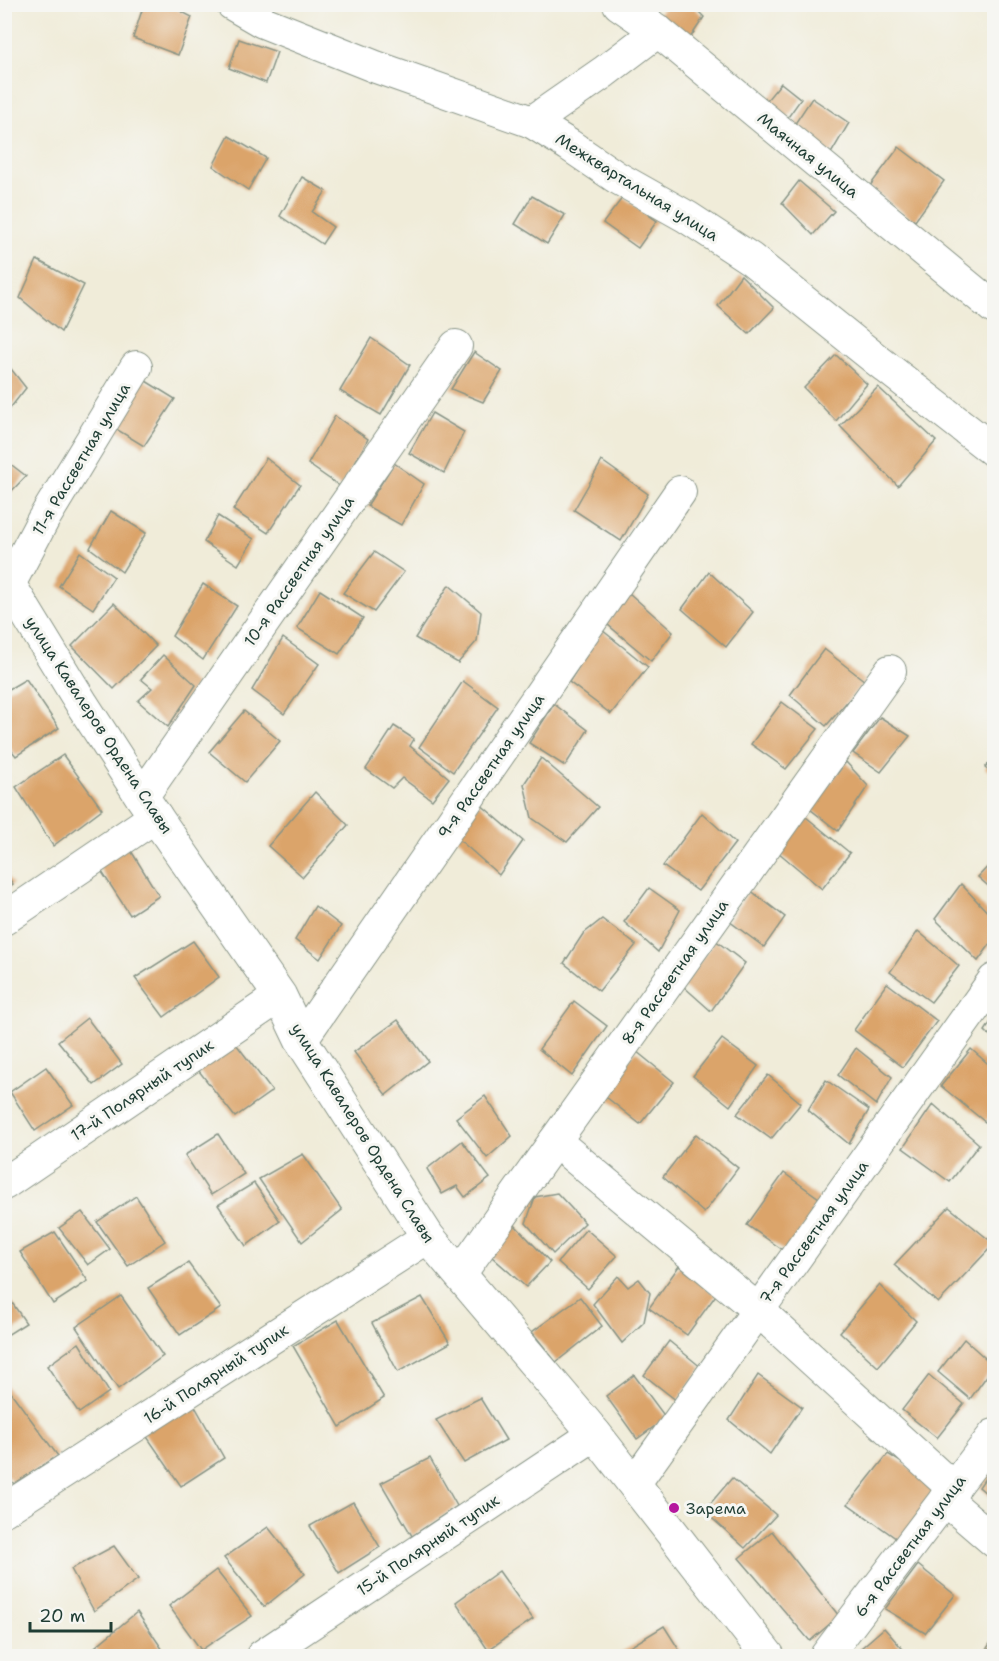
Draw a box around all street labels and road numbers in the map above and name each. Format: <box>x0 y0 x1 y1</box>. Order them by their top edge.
street label: Маячная улица <box>753 108 863 202</box>
street label: Межквартальная улица <box>552 128 722 246</box>
street label: 11-я Рассветная улица <box>27 379 135 539</box>
street label: 10-я Рассветная улица <box>239 492 359 650</box>
street label: улица Кавалеров Ордена Славы <box>21 612 177 838</box>
street label: 9-я Рассветная улица <box>433 689 549 843</box>
street label: 8-я Рассветная улица <box>617 895 733 1049</box>
street label: улица Кавалеров Ордена Славы <box>286 1019 440 1247</box>
street label: 17-й Полярный тупик <box>66 1034 218 1146</box>
street label: 7-я Рассветная улица <box>755 1156 873 1308</box>
street label: 16-й Полярный тупик <box>140 1319 293 1429</box>
street label: 6-я Рассветная улица <box>850 1471 970 1621</box>
street label: 15-й Полярный тупик <box>353 1489 504 1601</box>

